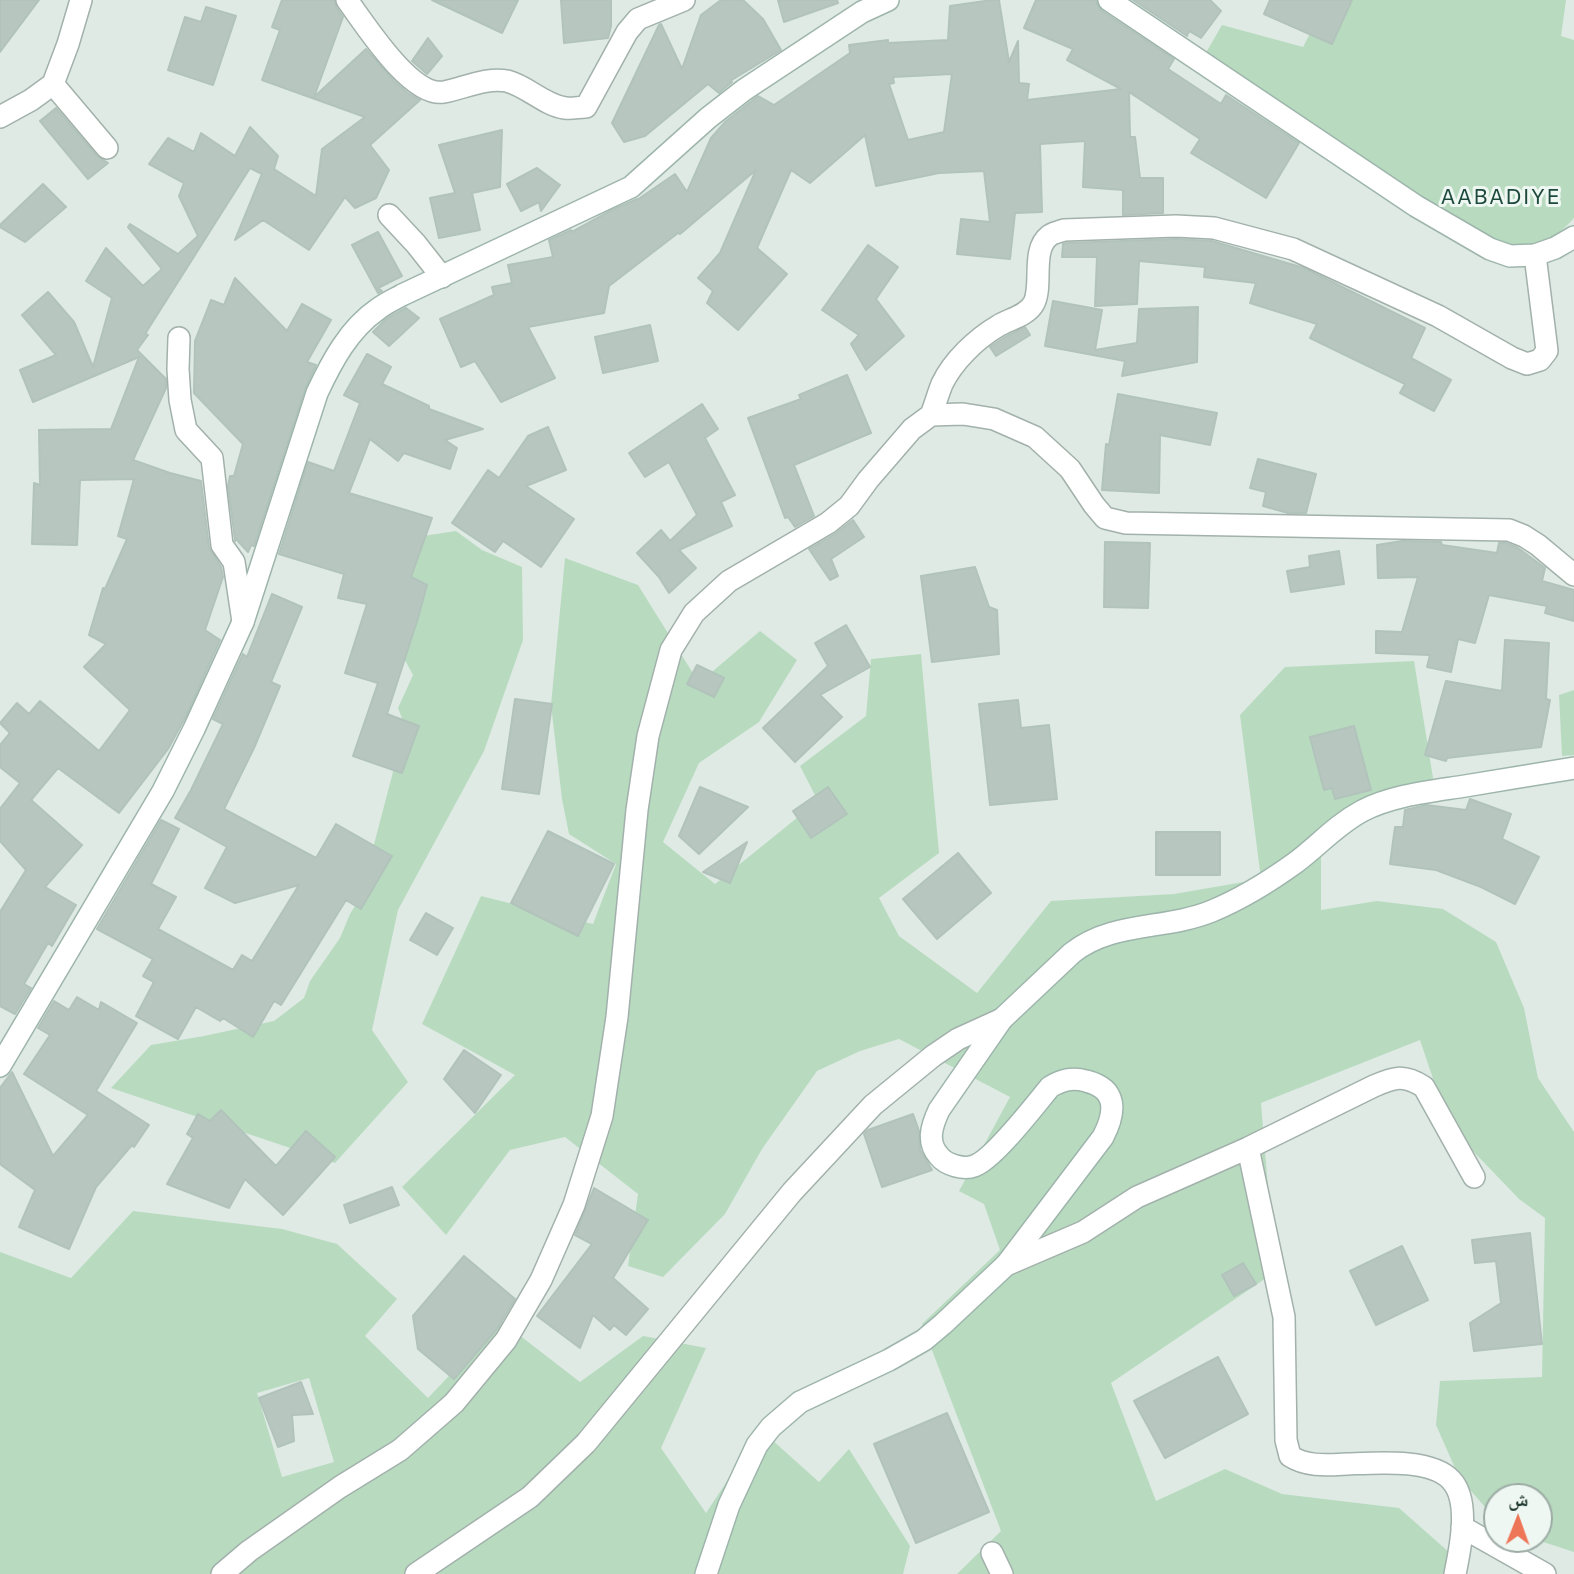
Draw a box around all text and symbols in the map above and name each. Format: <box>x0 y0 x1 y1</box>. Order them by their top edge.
district label: AABADIYE <box>1442 184 1560 210</box>
north arrow <box>1483 1483 1553 1553</box>
text: ش <box>1508 1487 1529 1510</box>

